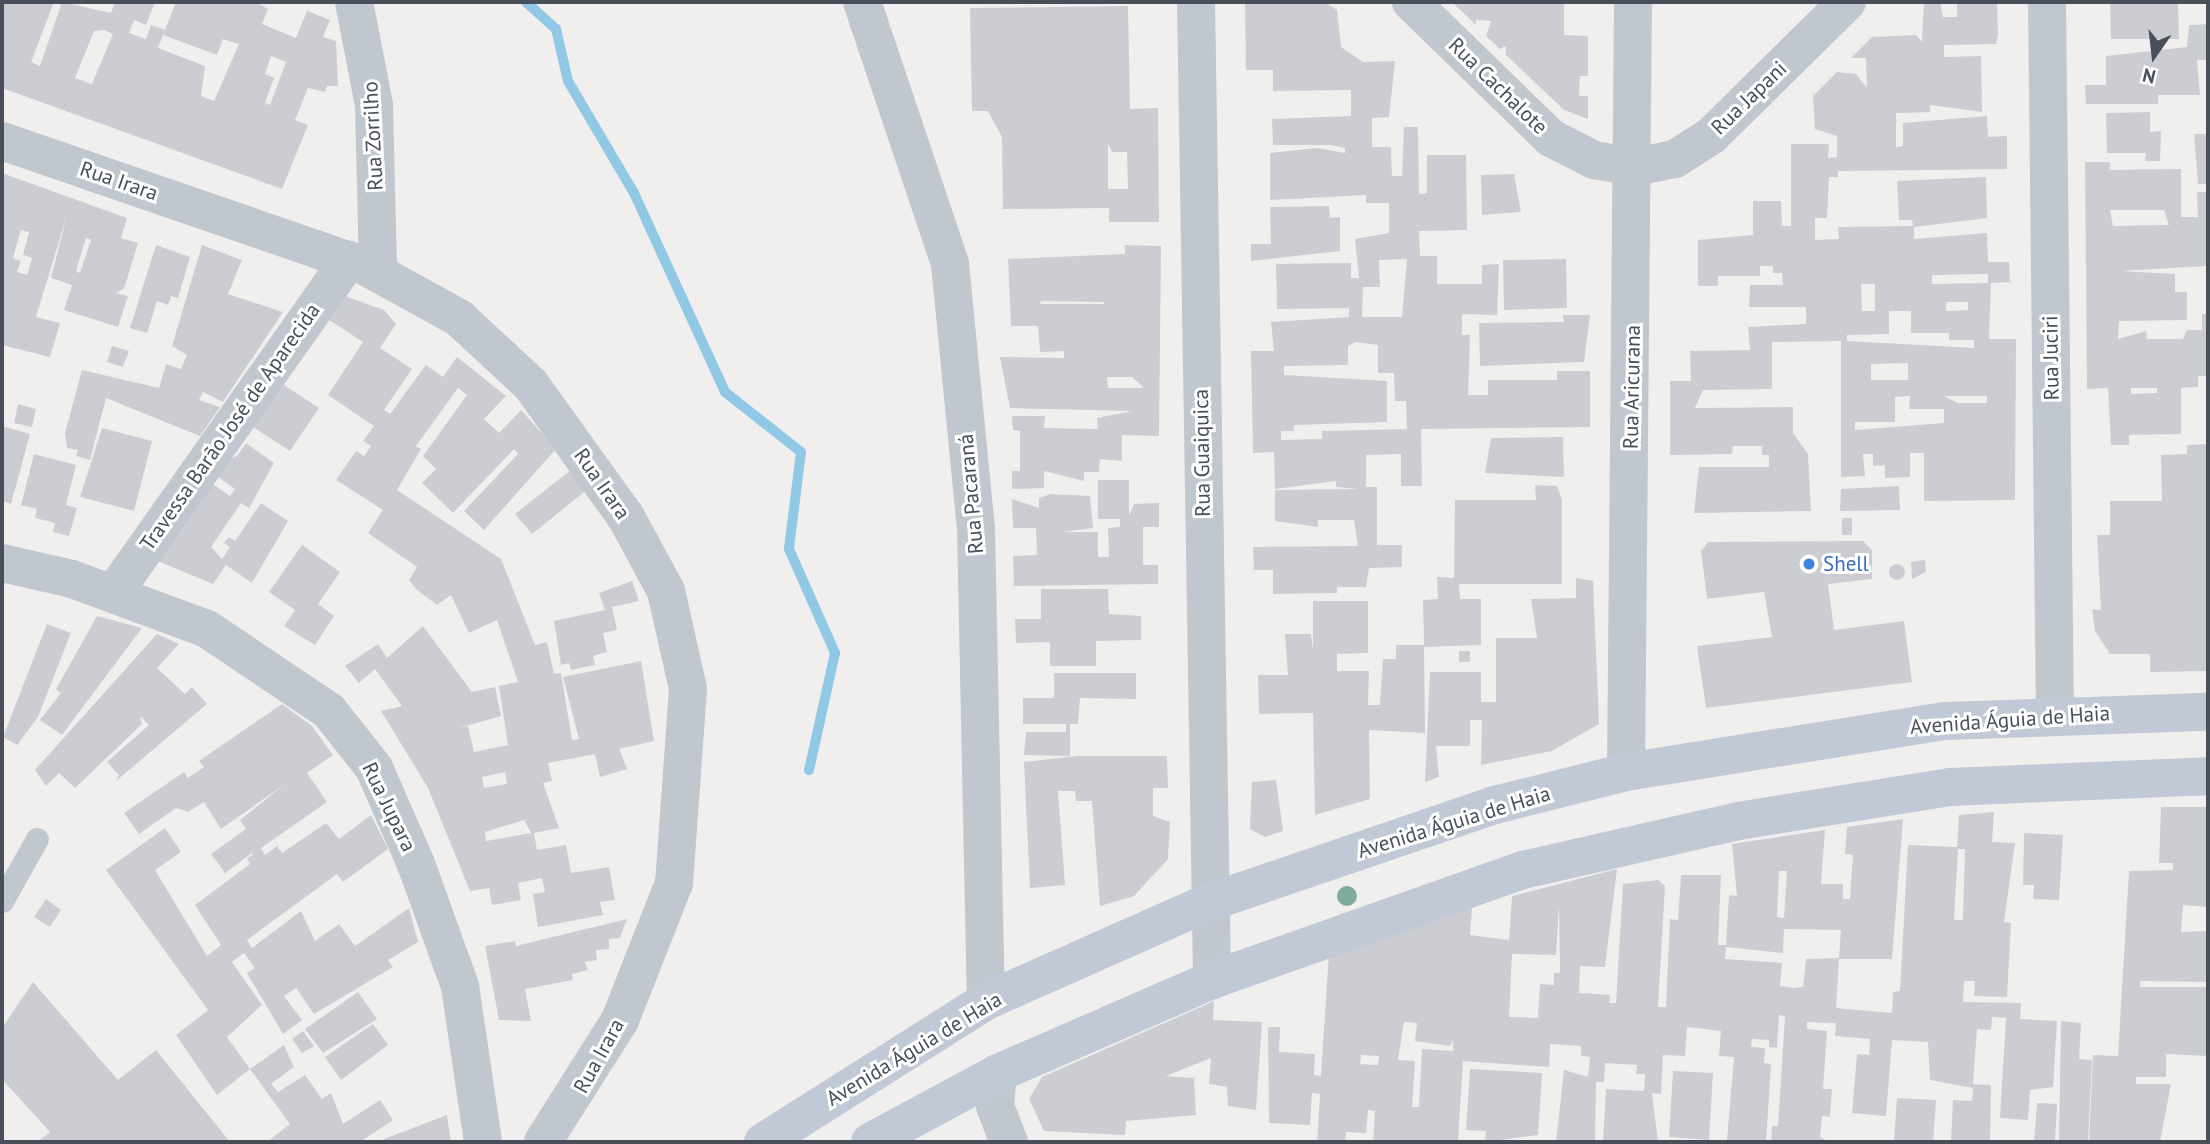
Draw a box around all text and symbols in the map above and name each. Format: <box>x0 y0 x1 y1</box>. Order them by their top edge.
north arrow <box>2119 21 2189 91</box>
street label: Rua Cachalote <box>1443 32 1553 140</box>
street label: Rua Japani <box>1706 56 1792 140</box>
text: N <box>2140 63 2158 90</box>
street label: Rua Zorrilho <box>358 80 388 192</box>
street label: Rua Irara <box>77 156 161 206</box>
street label: Travessa Barão José de Aparecida <box>135 298 325 556</box>
street label: Rua Juciri <box>2038 315 2064 401</box>
street label: Rua Aricurana <box>1618 324 1646 450</box>
street label: Rua Guaiquica <box>1188 389 1216 517</box>
street label: Rua Pacaraná <box>953 433 989 555</box>
street label: Rua Irara <box>568 444 636 524</box>
place label: Shell <box>1823 551 1869 577</box>
marker: Shell <box>1801 556 1817 572</box>
street label: Avenida Águia de Haia <box>1909 700 2111 740</box>
street label: Rua Jupara <box>357 758 421 856</box>
street label: Avenida Águia de Haia <box>1354 781 1554 863</box>
street label: Avenida Águia de Haia <box>821 986 1007 1112</box>
street label: Rua Irara <box>568 1015 630 1097</box>

